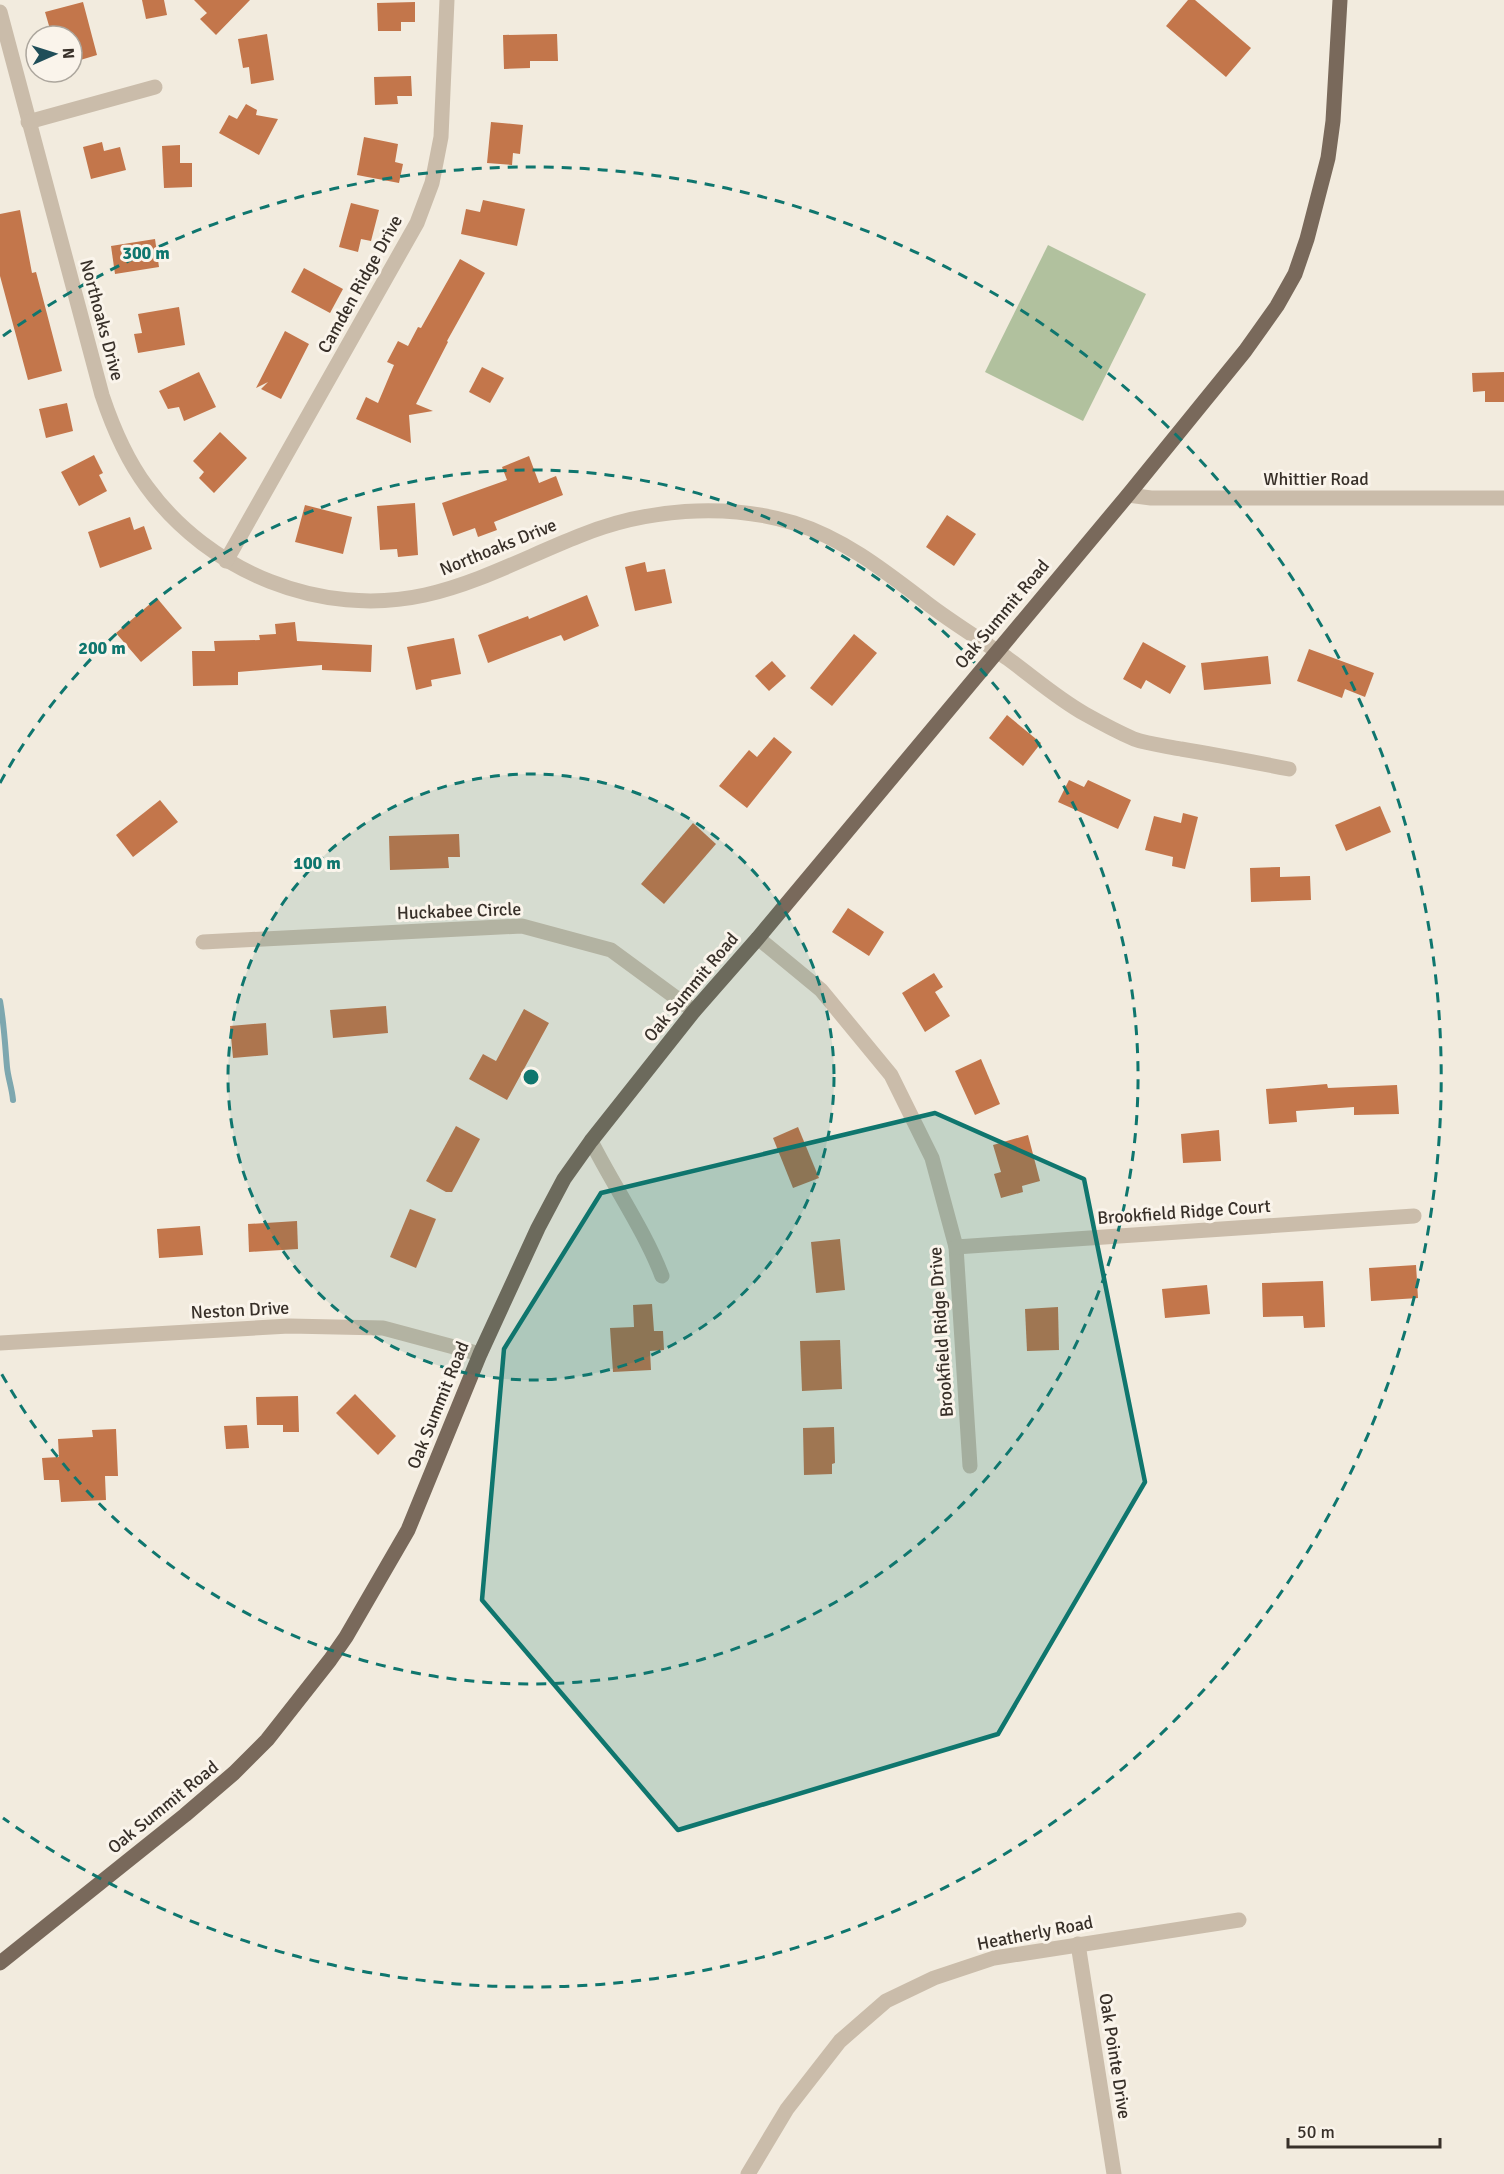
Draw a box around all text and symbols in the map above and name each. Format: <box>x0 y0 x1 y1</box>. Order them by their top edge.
north arrow <box>24 24 84 84</box>
text: N <box>58 47 78 59</box>
street label: Camden Ridge Drive <box>313 211 407 357</box>
text: 300 m <box>122 242 170 264</box>
street label: Northoaks Drive <box>75 257 129 383</box>
street label: Whittier Road <box>1263 468 1369 490</box>
street label: Northoaks Drive <box>436 514 560 580</box>
street label: Oak Summit Road <box>950 555 1054 673</box>
text: 200 m <box>78 637 126 659</box>
text: 100 m <box>293 852 341 874</box>
street label: Huckabee Circle <box>396 898 522 924</box>
street label: Oak Summit Road <box>639 928 743 1046</box>
centre of rings <box>521 1067 541 1087</box>
street label: Brookfield Ridge Court <box>1097 1195 1271 1229</box>
street label: Brookfield Ridge Drive <box>924 1246 958 1418</box>
street label: Neston Drive <box>190 1296 290 1324</box>
street label: Oak Summit Road <box>402 1338 474 1472</box>
street label: Oak Summit Road <box>103 1756 223 1858</box>
street label: Heatherly Road <box>975 1911 1095 1955</box>
street label: Oak Pointe Drive <box>1094 1992 1136 2120</box>
scale bar <box>1288 2111 1440 2149</box>
text: 50 m <box>1297 2121 1335 2143</box>

